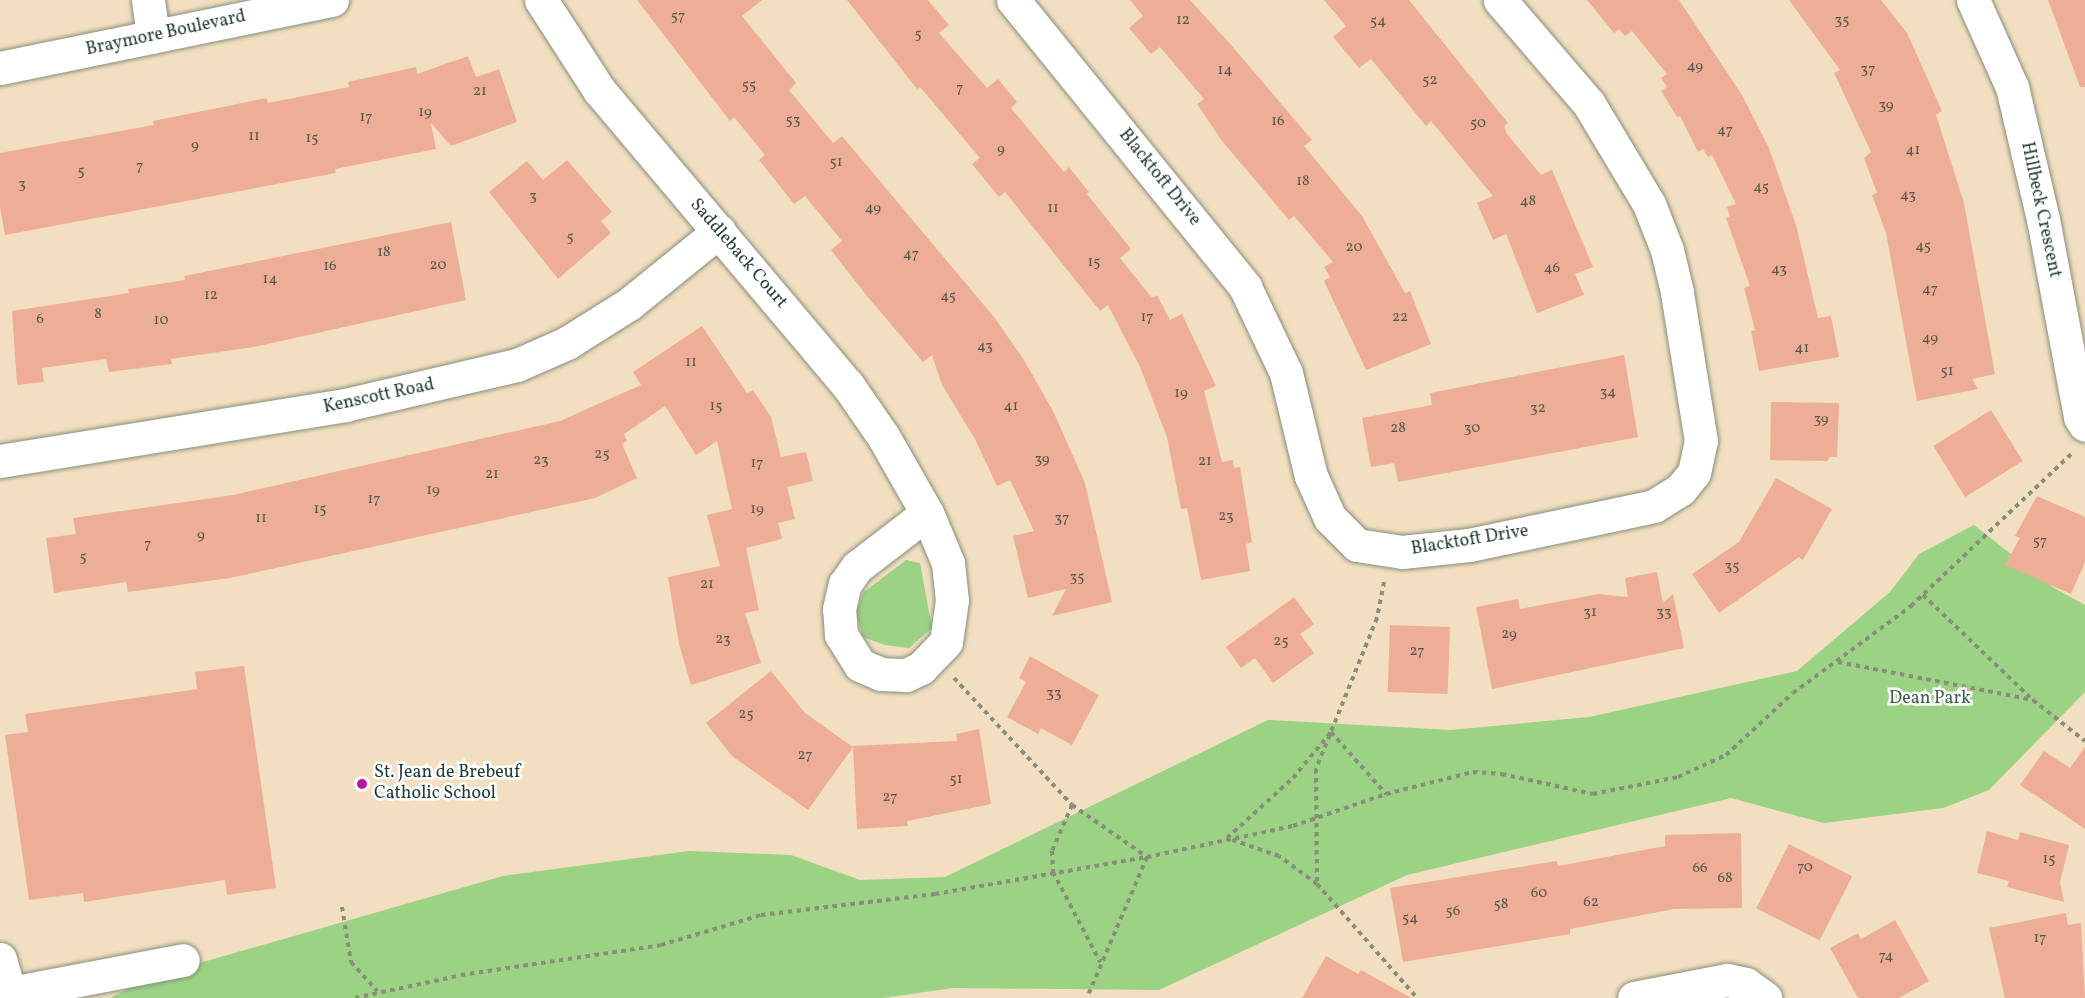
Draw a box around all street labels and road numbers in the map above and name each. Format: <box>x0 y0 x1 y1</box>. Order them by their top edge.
street label: Braymore Boulevard <box>84 6 248 62</box>
street label: Blacktoft Drive <box>1113 125 1205 231</box>
street label: Hillbeck Crescent <box>2015 140 2065 280</box>
street label: Saddleback Court <box>684 195 792 313</box>
street label: Kenscott Road <box>322 375 436 419</box>
street label: Blacktoft Drive <box>1410 521 1530 561</box>

